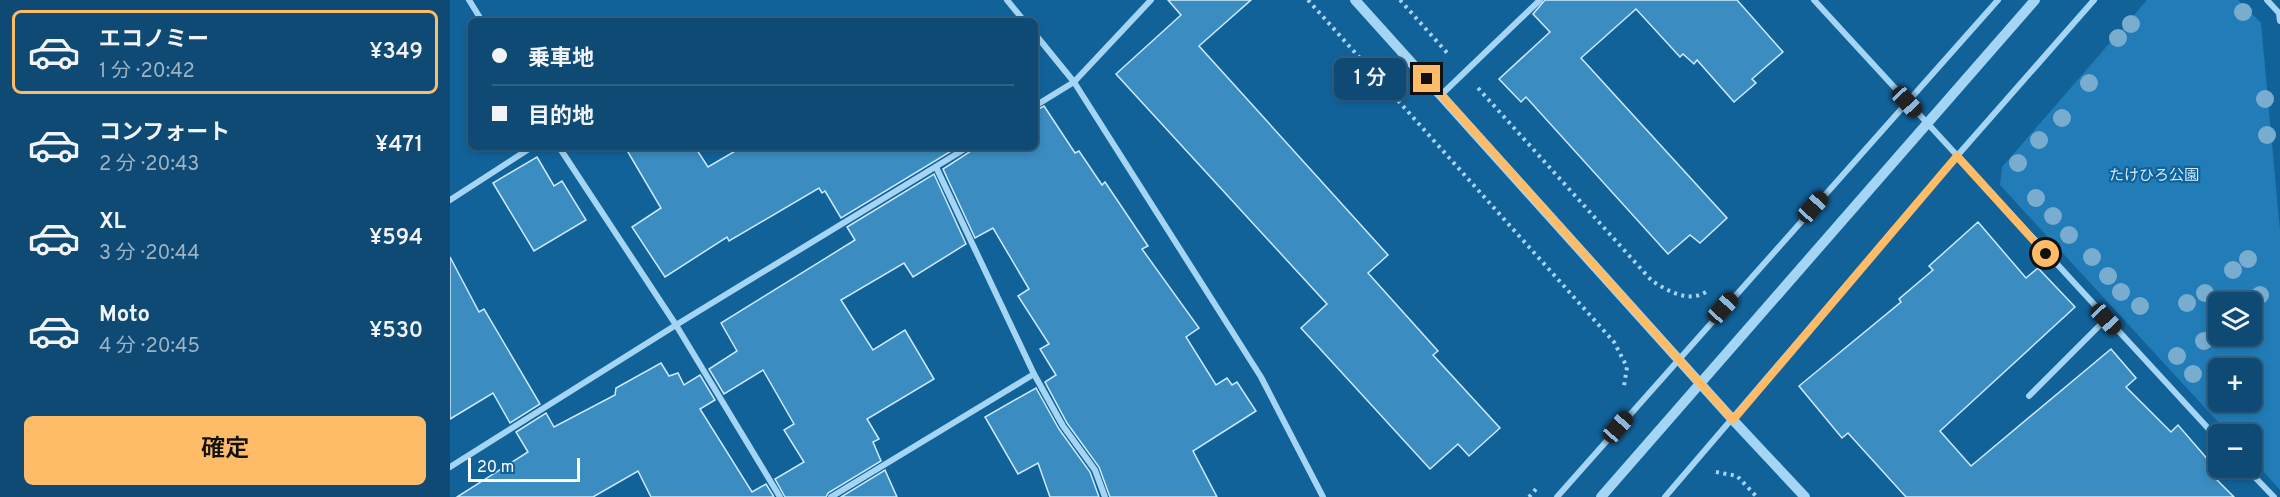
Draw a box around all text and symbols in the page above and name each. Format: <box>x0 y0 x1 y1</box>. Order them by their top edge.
icon: car <box>27 25 81 79</box>
text: エコノミー <box>99 27 209 54</box>
text: ¥349 <box>369 39 423 66</box>
text: 乗車地 <box>528 46 594 73</box>
callout: 1 分 <box>1334 58 1406 100</box>
text: 1 分 · 20:42 <box>99 59 195 85</box>
route end <box>1413 65 1440 92</box>
text: 1 分 <box>1354 66 1386 92</box>
car <box>1888 83 1926 121</box>
text: 目的地 <box>528 104 594 131</box>
icon: car <box>27 118 81 172</box>
text: コンフォート <box>99 120 230 147</box>
text: ¥471 <box>375 132 423 159</box>
text: 2 分 · 20:43 <box>99 152 199 178</box>
park label: たけひろ公園 <box>2109 167 2199 186</box>
car <box>1794 188 1832 226</box>
text: XL <box>99 209 126 236</box>
icon: car <box>27 211 81 265</box>
text: ¥594 <box>369 225 423 252</box>
route start <box>2032 240 2059 267</box>
text: 3 分 · 20:44 <box>99 241 200 267</box>
car <box>1704 289 1742 327</box>
map controls <box>2208 292 2262 478</box>
button: layers <box>2208 292 2262 346</box>
car <box>2087 300 2125 338</box>
text: Moto <box>99 302 150 329</box>
icon: car <box>27 304 81 358</box>
text: ¥530 <box>369 318 423 345</box>
text: 4 分 · 20:45 <box>99 334 200 360</box>
button: + <box>2208 358 2262 412</box>
car <box>1599 408 1637 446</box>
button: 確定 <box>24 416 426 485</box>
button: − <box>2208 424 2262 478</box>
scale bar <box>468 455 580 482</box>
text: 20 m <box>477 458 514 478</box>

